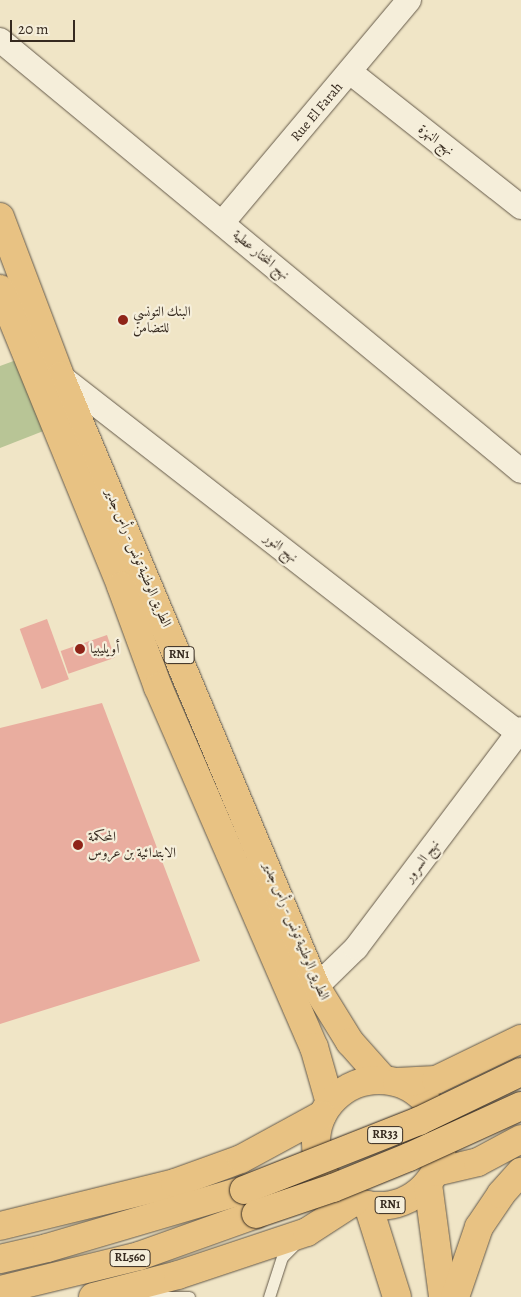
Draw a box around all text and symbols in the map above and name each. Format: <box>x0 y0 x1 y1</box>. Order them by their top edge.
scale bar <box>12 10 78 42</box>
text: 20 m <box>18 19 49 39</box>
street label: Rue El Farah <box>288 79 346 145</box>
street label: نهج النهزة <box>415 121 457 159</box>
street label: نهج المختار عطية <box>229 226 293 284</box>
place label: البنك التونسي للتضامن <box>133 304 191 336</box>
marker: البنك التونسي للتضامن <box>117 314 129 326</box>
street label: الطريق الوطنية تونس - رأس جدير <box>101 486 175 630</box>
street label: نهج النور <box>261 530 301 566</box>
place label: أويليبيا <box>90 641 119 657</box>
marker: أويليبيا <box>74 643 86 655</box>
road number: RN1 <box>163 646 195 664</box>
place label: المحكمة الابتدائية بن عروس <box>88 829 176 862</box>
street label: نهج السرور <box>401 836 443 886</box>
marker: المحكمة الابتدائية بن عروس <box>72 839 84 851</box>
street label: الطريق الوطنية تونس - رأس جدير <box>259 859 333 1003</box>
road number: RR33 <box>366 1126 404 1144</box>
road number: RN1 <box>374 1196 406 1214</box>
road number: RL560 <box>109 1248 151 1268</box>

